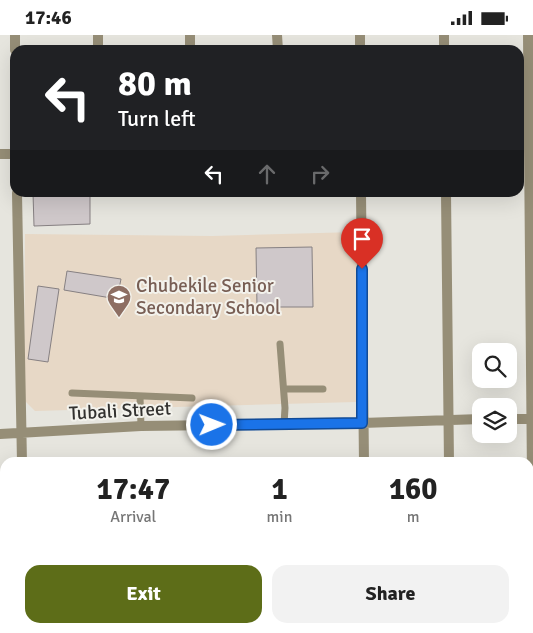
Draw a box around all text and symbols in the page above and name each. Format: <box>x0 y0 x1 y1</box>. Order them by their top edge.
text: 17:46 <box>25 6 72 30</box>
text: 80 m <box>118 62 192 105</box>
icon: left <box>35 65 100 130</box>
text: Turn left <box>118 105 196 132</box>
icon: left <box>200 160 228 188</box>
icon: ahead <box>253 160 281 188</box>
icon: right <box>306 160 334 188</box>
pin <box>341 218 383 269</box>
icon: arrive <box>348 225 376 253</box>
place label: Chubekile Senior Secondary School <box>136 274 281 320</box>
school or university icon: Chubekile Senior Secondary School <box>106 284 132 318</box>
map controls <box>472 343 517 443</box>
button: search <box>472 343 517 388</box>
street label: Tubali Street <box>68 396 172 426</box>
position arrow <box>185 398 237 450</box>
button: layers <box>472 398 517 443</box>
text: 17:47 <box>96 471 170 508</box>
text: 1 <box>271 471 288 508</box>
text: 160 <box>389 471 437 508</box>
text: Arrival <box>110 507 156 527</box>
text: min <box>267 507 292 527</box>
text: m <box>407 507 420 527</box>
button: Exit <box>25 565 262 623</box>
button: Share <box>272 565 509 623</box>

